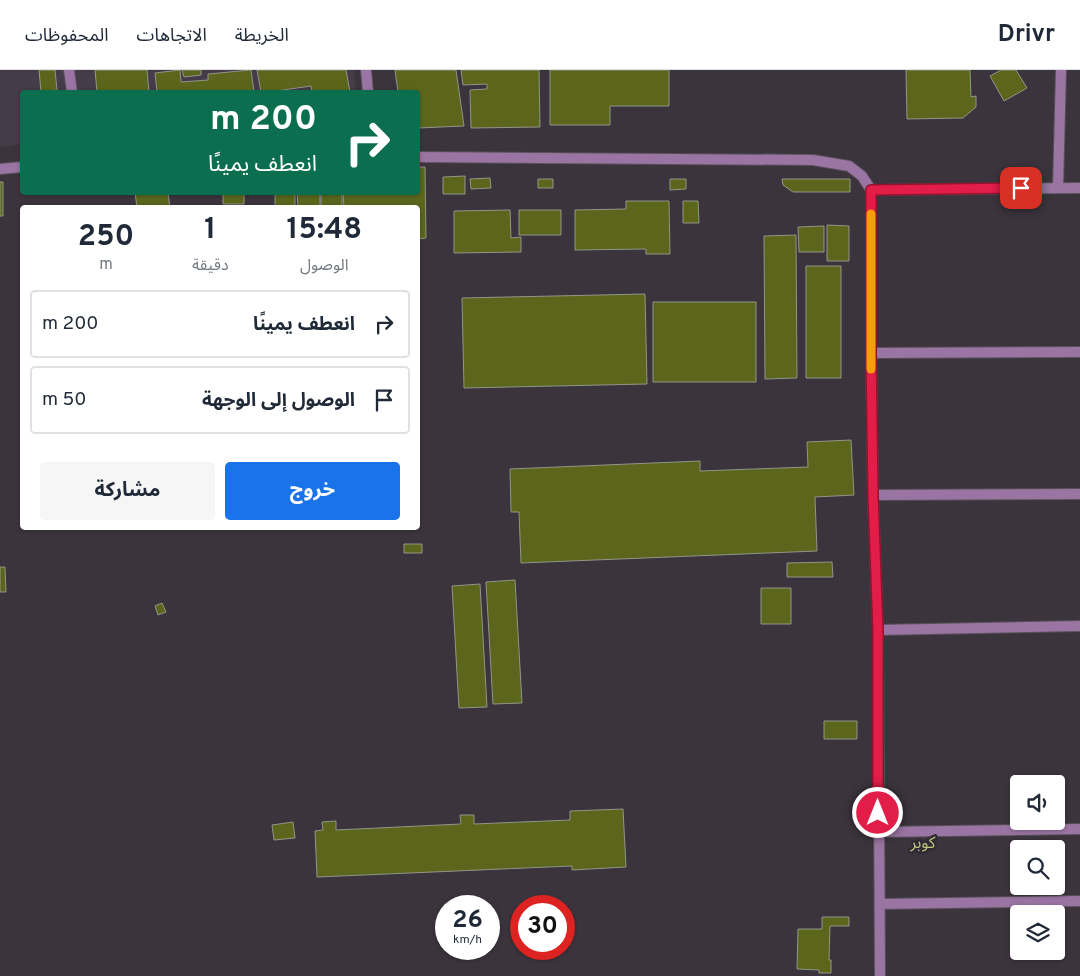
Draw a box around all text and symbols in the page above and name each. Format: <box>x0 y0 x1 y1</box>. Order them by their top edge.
text: Drivr <box>998 20 1055 50</box>
text: المحفوظات <box>25 25 109 48</box>
text: الاتجاهات <box>137 25 207 48</box>
text: الخريطة <box>235 25 289 48</box>
text: 200 m <box>210 98 317 142</box>
icon: right <box>335 110 400 175</box>
text: انعطف يمينًا <box>208 152 317 179</box>
pin <box>1000 167 1042 209</box>
icon: arrive <box>1007 174 1035 202</box>
text: 1 <box>204 212 216 249</box>
text: 15:48 <box>286 212 362 249</box>
text: 250 <box>78 219 134 256</box>
text: m <box>99 255 113 275</box>
text: دقيقة <box>192 256 229 276</box>
text: الوصول <box>300 256 349 276</box>
icon: right <box>370 310 398 338</box>
text: 200 m <box>42 312 98 336</box>
text: انعطف يمينًا <box>253 313 355 337</box>
icon: arrive <box>370 386 398 414</box>
text: 50 m <box>42 388 87 412</box>
text: الوصول إلى الوجهة <box>202 389 355 413</box>
button: مشاركة <box>40 462 215 520</box>
button: خروج <box>225 462 400 520</box>
map controls <box>1010 775 1065 960</box>
button: sound <box>1010 775 1065 830</box>
position arrow <box>851 786 903 838</box>
district label: كوبر <box>910 834 936 854</box>
button: search <box>1010 840 1065 895</box>
speed limit sign: 30 <box>510 895 575 960</box>
text: 26 <box>452 905 483 937</box>
button: layers <box>1010 905 1065 960</box>
text: km/h <box>453 932 482 948</box>

